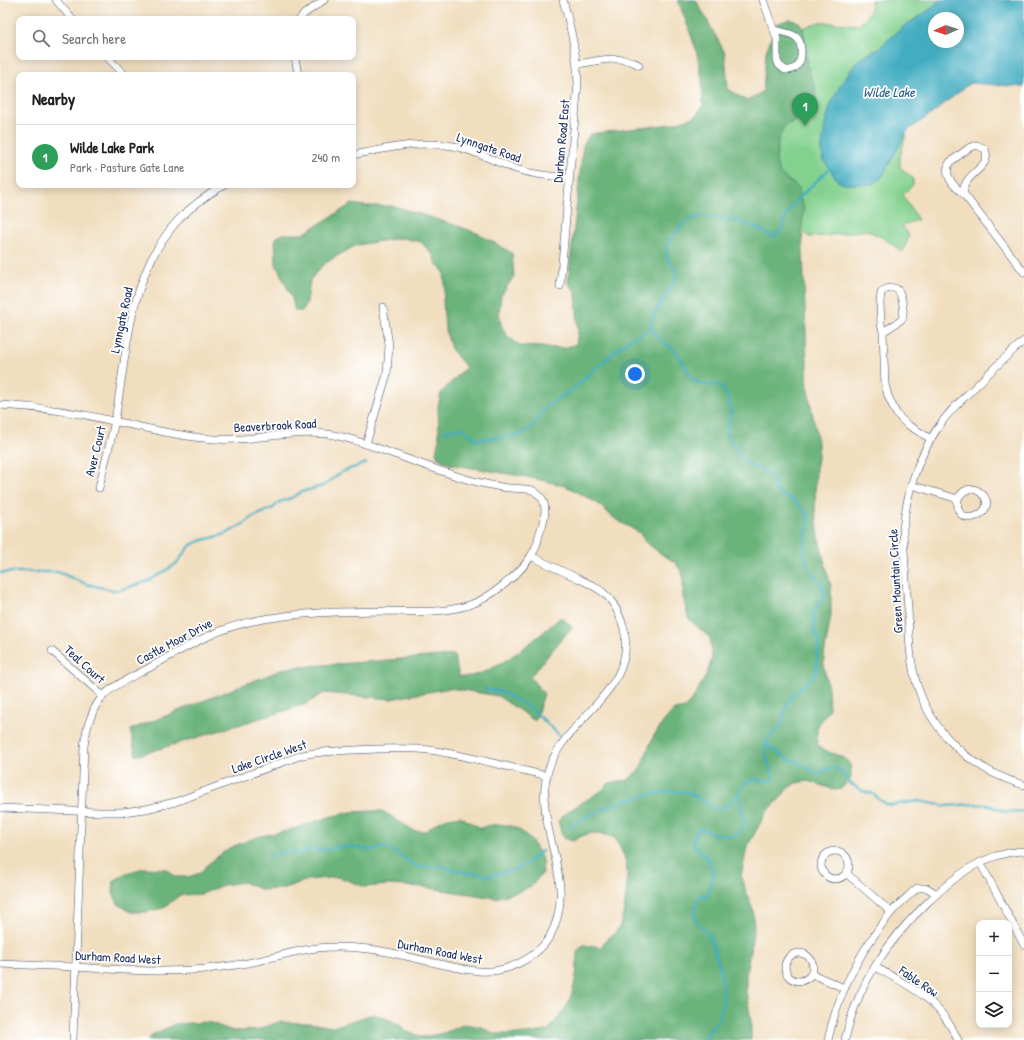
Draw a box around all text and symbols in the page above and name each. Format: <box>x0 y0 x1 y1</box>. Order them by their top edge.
north arrow <box>928 12 964 48</box>
search box <box>16 16 356 60</box>
icon: search <box>30 27 52 49</box>
text: Search here <box>62 28 126 49</box>
water label: Wilde Lake <box>863 82 916 101</box>
text: Nearby <box>32 87 75 110</box>
pin: 1 <box>792 93 818 126</box>
street label: Durham Road East <box>548 98 574 183</box>
street label: Lynngate Road <box>454 128 524 166</box>
text: Wilde Lake Park <box>70 137 154 158</box>
text: 1 <box>43 148 47 166</box>
text: 240 m <box>311 148 340 166</box>
text: Park · Pasture Gate Lane <box>70 158 184 176</box>
street label: Lynngate Road <box>105 285 137 355</box>
your location <box>625 364 645 384</box>
street label: Beaverbrook Road <box>233 414 317 436</box>
street label: Aver Court <box>80 423 110 478</box>
street label: Green Mountain Circle <box>883 528 907 634</box>
street label: Castle Moor Drive <box>133 613 215 669</box>
street label: Teal Court <box>60 641 110 688</box>
street label: Lake Circle West <box>229 735 309 777</box>
map controls <box>976 920 1012 1028</box>
button: + <box>976 920 1012 956</box>
street label: Durham Road West <box>396 934 484 968</box>
street label: Durham Road West <box>75 946 162 968</box>
button: − <box>976 956 1012 992</box>
street label: Fable Row <box>895 961 942 1001</box>
button: layers <box>976 992 1012 1028</box>

